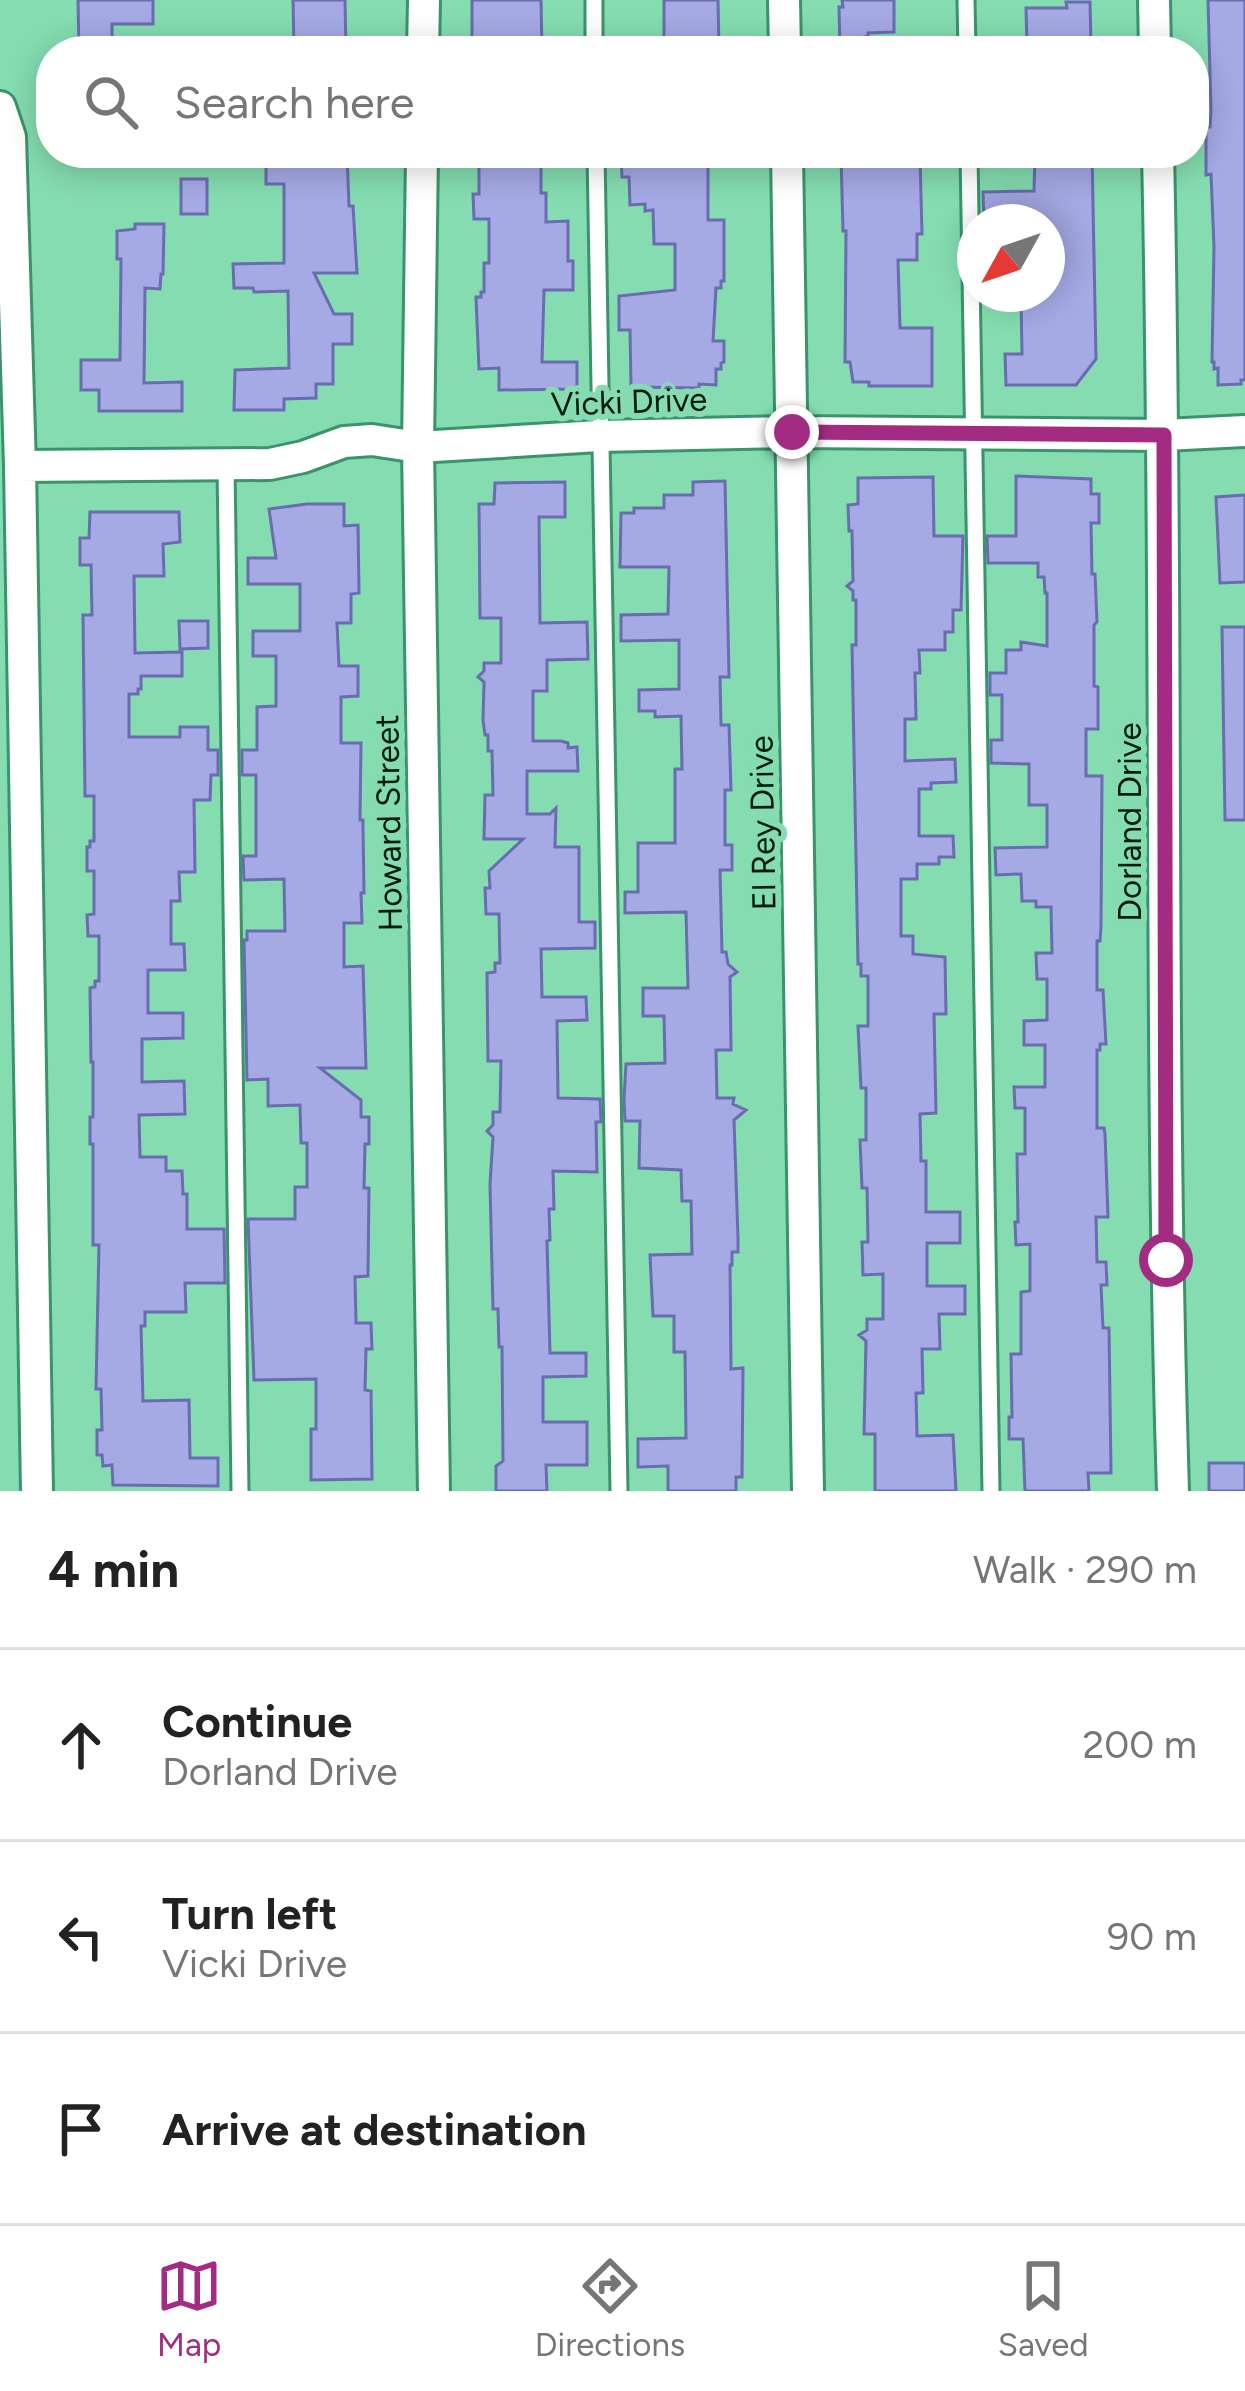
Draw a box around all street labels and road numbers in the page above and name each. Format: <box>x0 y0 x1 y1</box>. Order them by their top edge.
street label: Vicki Drive <box>550 379 708 424</box>
street label: Howard Street <box>367 714 410 932</box>
street label: Dorland Drive <box>1110 722 1149 922</box>
street label: El Rey Drive <box>741 735 784 911</box>

